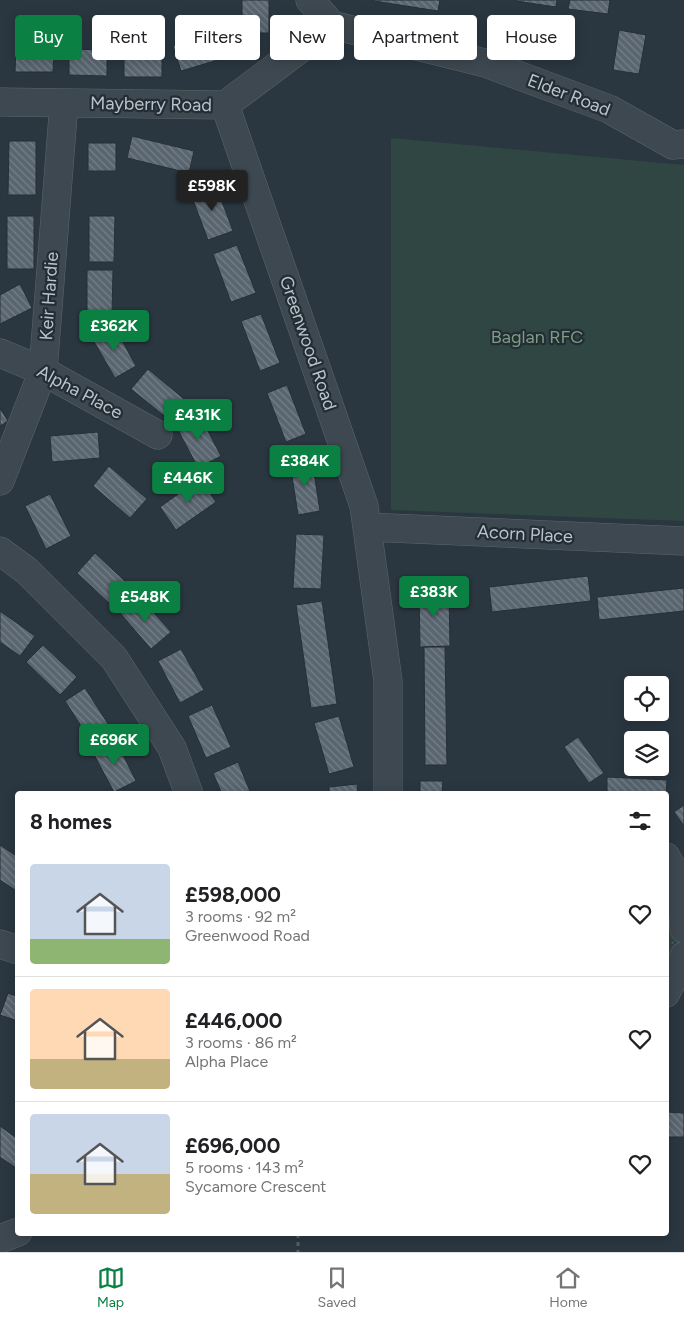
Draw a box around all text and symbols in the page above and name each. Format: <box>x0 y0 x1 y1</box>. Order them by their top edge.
chip: Buy <box>15 15 82 60</box>
chip: Rent <box>92 15 165 60</box>
chip: Filters <box>175 15 260 60</box>
chip: New <box>270 15 344 60</box>
chip: Apartment <box>354 15 477 60</box>
chip: House <box>487 15 575 60</box>
street label: Elder Road <box>524 69 614 121</box>
street label: Mayberry Road <box>90 92 212 116</box>
pin: £598K <box>177 170 247 212</box>
text: £598K <box>188 176 236 195</box>
street label: Keir Hardie <box>35 251 63 341</box>
street label: Greenwood Road <box>275 273 341 413</box>
pin: £362K <box>79 310 149 352</box>
text: £362K <box>90 316 138 335</box>
park label: Baglan RFC <box>491 326 583 348</box>
street label: Alpha Place <box>34 360 127 424</box>
pin: £431K <box>163 398 233 441</box>
text: £431K <box>175 405 221 424</box>
pin: £384K <box>270 444 340 487</box>
text: £384K <box>281 451 330 470</box>
pin: £446K <box>153 462 223 504</box>
text: £446K <box>163 468 213 487</box>
street label: Acorn Place <box>477 521 574 548</box>
pin: £383K <box>399 576 469 618</box>
pin: £548K <box>110 580 180 623</box>
text: £383K <box>410 582 458 601</box>
text: £548K <box>120 587 170 606</box>
map controls <box>624 676 669 776</box>
button: locate <box>624 676 669 721</box>
pin: £696K <box>79 724 149 766</box>
text: £696K <box>90 730 138 749</box>
button: layers <box>624 731 669 776</box>
icon: filters <box>626 807 654 835</box>
text: 8 homes <box>30 809 112 834</box>
text: £598,000 <box>185 882 281 907</box>
icon: home <box>70 884 130 944</box>
icon: heart <box>626 900 654 928</box>
text: 3 rooms · 92 m² <box>185 907 296 926</box>
text: Greenwood Road <box>185 926 310 945</box>
text: £446,000 <box>185 1008 282 1033</box>
icon: home <box>70 1009 130 1069</box>
icon: heart <box>626 1025 654 1053</box>
text: 3 rooms · 86 m² <box>185 1033 297 1052</box>
text: Alpha Place <box>185 1052 268 1071</box>
text: £696,000 <box>185 1133 280 1158</box>
icon: home <box>70 1134 130 1194</box>
icon: heart <box>626 1150 654 1178</box>
text: 5 rooms · 143 m² <box>185 1158 304 1177</box>
text: Sycamore Crescent <box>185 1177 326 1196</box>
tab: Map <box>97 1264 125 1311</box>
tab: Saved <box>318 1264 356 1311</box>
tab: Home <box>549 1264 587 1311</box>

